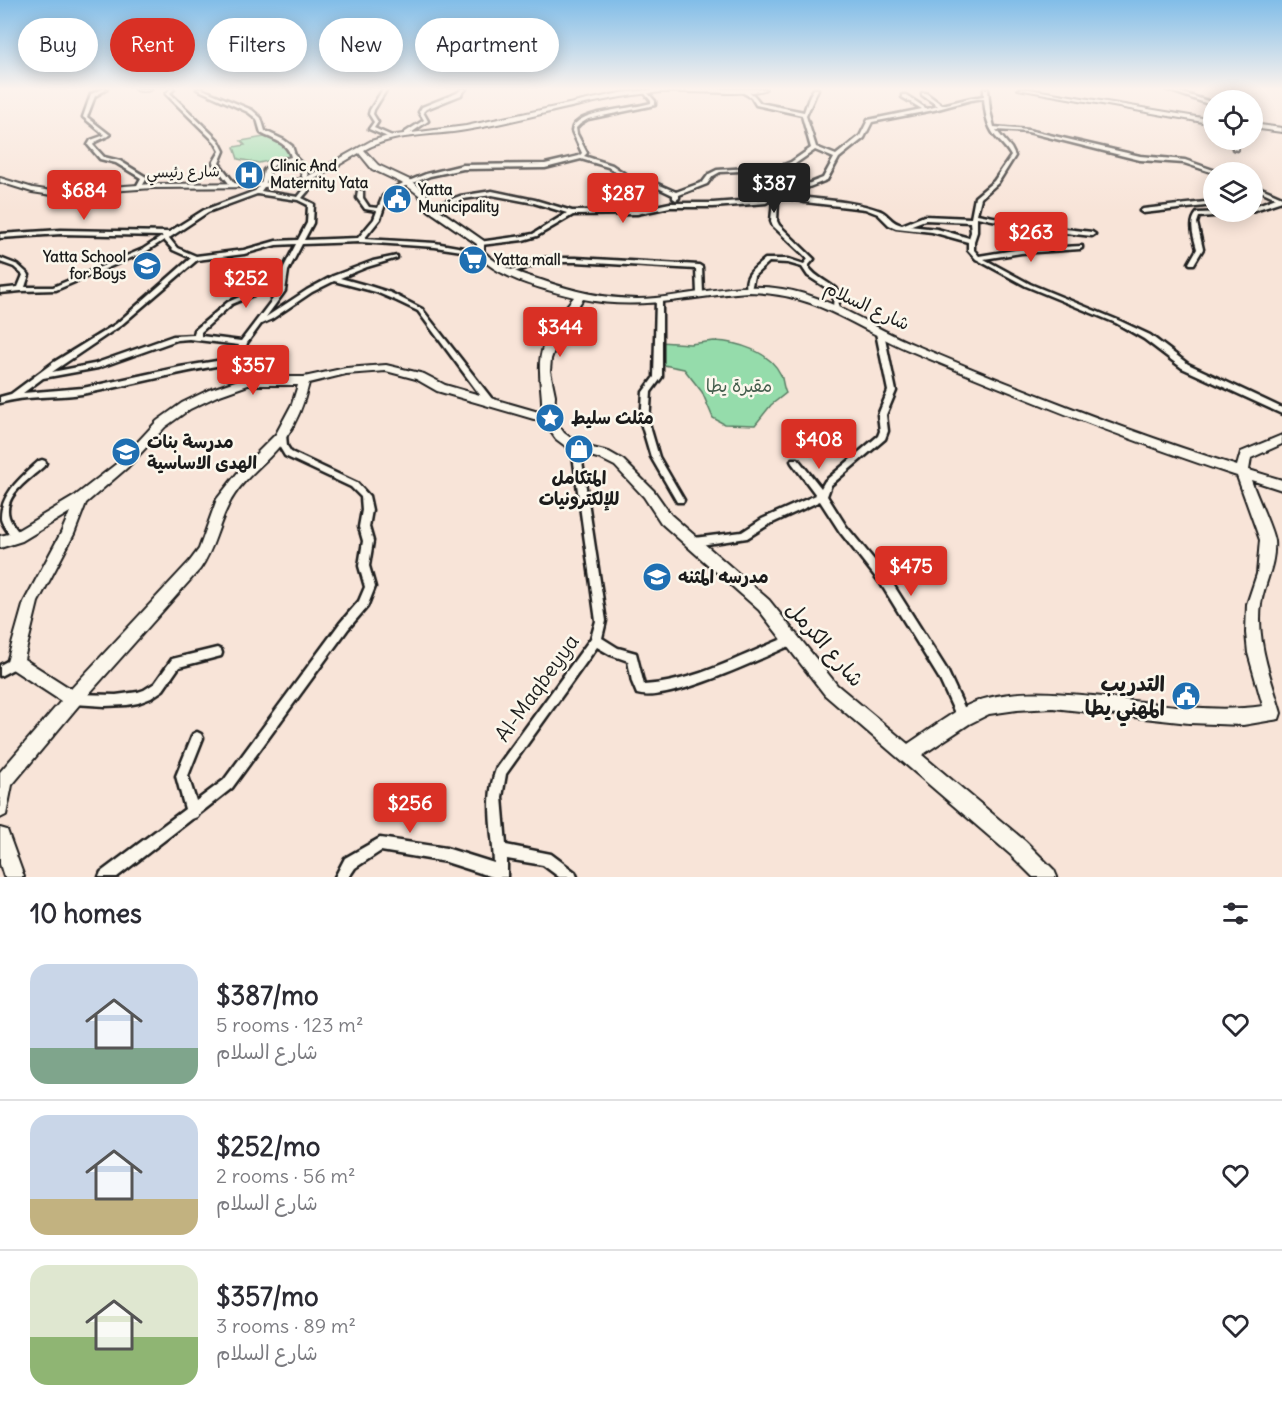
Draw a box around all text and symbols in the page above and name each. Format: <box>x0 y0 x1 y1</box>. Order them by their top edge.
chip: Buy <box>18 18 98 72</box>
chip: Rent <box>110 18 195 72</box>
chip: Filters <box>207 18 307 72</box>
chip: New <box>319 18 403 72</box>
chip: Apartment <box>415 18 559 72</box>
map controls <box>1203 90 1263 222</box>
button: locate <box>1203 90 1263 150</box>
place label: Clinic And Maternity Yata <box>270 156 369 193</box>
hospital icon: Clinic And Maternity Yata <box>233 159 265 191</box>
street label: شارع رئيسي <box>146 161 220 186</box>
button: layers <box>1203 162 1263 222</box>
pin: $387 <box>738 163 810 214</box>
pin: $684 <box>48 170 120 221</box>
text: $387 <box>752 170 796 195</box>
pin: $287 <box>587 173 659 224</box>
text: $684 <box>61 177 107 202</box>
place label: Yatta Municipality <box>417 180 499 217</box>
text: $287 <box>601 180 645 205</box>
public building icon: Yatta Municipality <box>381 183 413 215</box>
pin: $263 <box>995 212 1067 263</box>
text: $263 <box>1009 219 1053 244</box>
supermarket icon: Yatta mall <box>457 244 489 276</box>
place label: Yatta School for Boys <box>42 247 126 284</box>
school or university icon: Yatta School for Boys <box>131 250 163 282</box>
place label: Yatta mall <box>493 250 561 269</box>
pin: $252 <box>210 258 282 309</box>
text: $252 <box>224 265 268 290</box>
street label: شارع السلام <box>820 276 914 338</box>
pin: $344 <box>524 307 596 358</box>
text: $344 <box>537 314 583 339</box>
pin: $357 <box>217 345 289 396</box>
text: $357 <box>231 352 275 377</box>
park label: مقبرة يطا <box>706 374 772 397</box>
place icon: مثلث سليط <box>534 402 566 434</box>
place label: مثلث سليط <box>571 406 654 429</box>
pin: $408 <box>783 419 855 470</box>
text: $408 <box>795 426 843 451</box>
place label: مدرسة بنات الهدى الاساسية <box>147 430 257 474</box>
shop icon: المتكامل للإلكترونيات <box>563 433 595 465</box>
school or university icon: مدرسة بنات الهدى الاساسية <box>110 436 142 468</box>
place label: المتكامل للإلكترونيات <box>539 466 619 511</box>
pin: $475 <box>875 546 947 597</box>
text: $475 <box>889 553 933 578</box>
school or university icon: مدرسه المثنه <box>641 561 673 593</box>
place label: مدرسه المثنه <box>678 565 769 588</box>
street label: شارع الكرمل <box>779 595 870 693</box>
street label: Al-Maqbeyya <box>489 629 585 747</box>
place label: التدريب المهني يطا <box>1085 670 1165 727</box>
public building icon: التدريب المهني يطا <box>1170 680 1202 712</box>
pin: $256 <box>374 783 446 834</box>
text: $256 <box>387 790 433 815</box>
text: 10 homes <box>30 897 142 930</box>
icon: filters <box>1219 897 1252 930</box>
text: $387/mo <box>216 979 319 1012</box>
icon: home <box>78 988 150 1060</box>
icon: heart <box>1219 1008 1252 1041</box>
text: 5 rooms · 123 m² <box>216 1012 363 1037</box>
text: شارع السلام <box>216 1039 318 1064</box>
text: $252/mo <box>216 1130 320 1163</box>
icon: home <box>78 1139 150 1211</box>
icon: heart <box>1219 1159 1252 1192</box>
text: 2 rooms · 56 m² <box>216 1163 356 1188</box>
text: شارع السلام <box>216 1190 318 1215</box>
text: $357/mo <box>216 1280 319 1313</box>
icon: home <box>78 1289 150 1361</box>
icon: heart <box>1219 1309 1252 1342</box>
text: 3 rooms · 89 m² <box>216 1313 356 1338</box>
text: شارع السلام <box>216 1340 318 1365</box>

